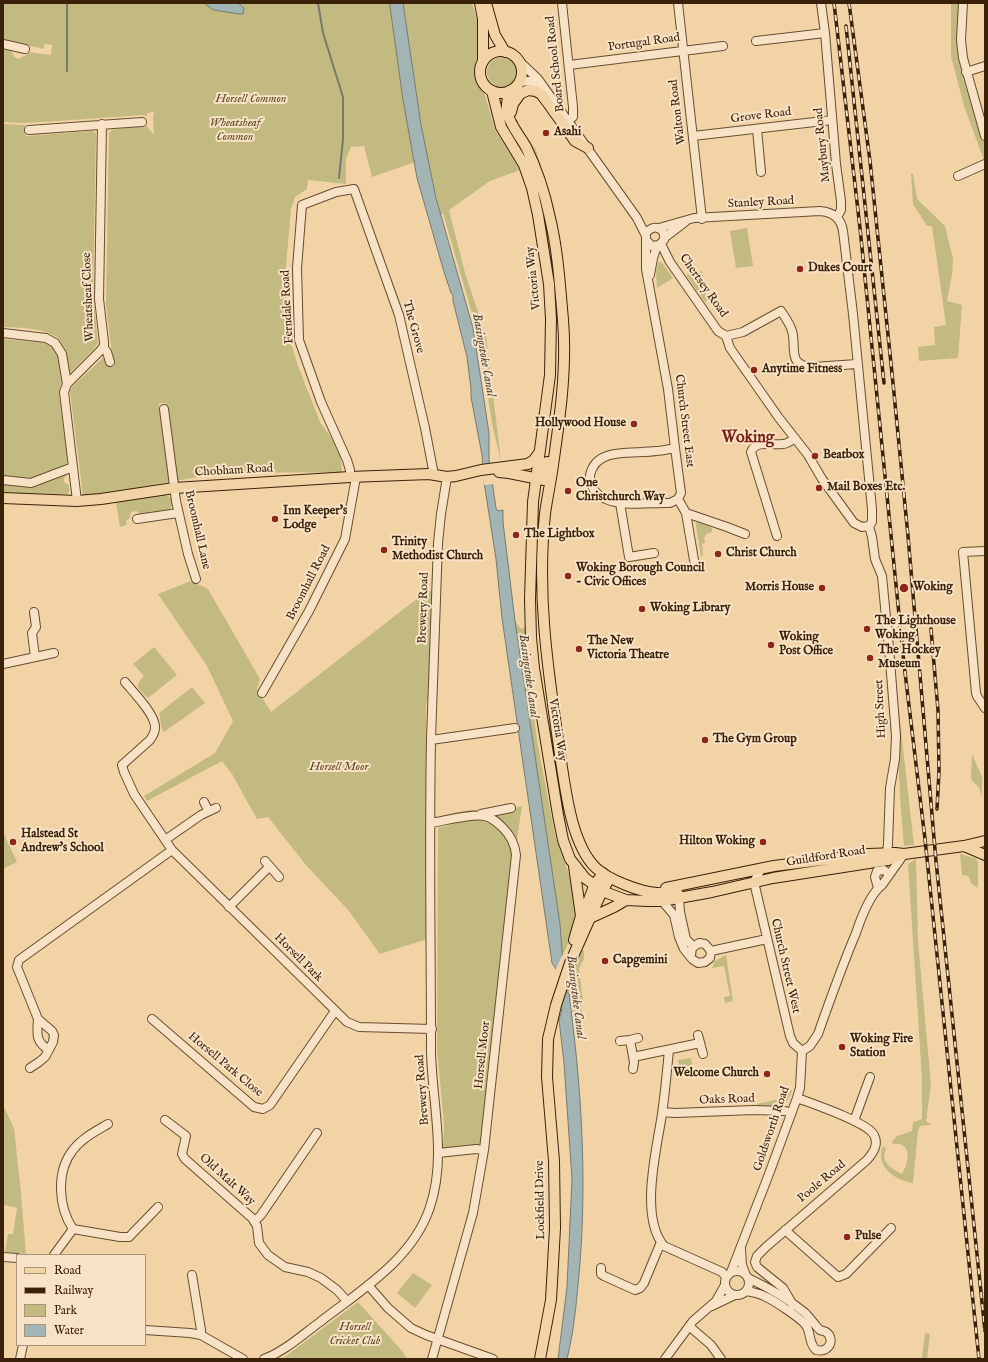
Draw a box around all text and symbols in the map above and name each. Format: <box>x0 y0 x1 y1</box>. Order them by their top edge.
street label: Board School Road <box>544 15 568 113</box>
street label: Portugal Road <box>607 31 681 55</box>
street label: Walton Road <box>667 78 689 146</box>
park label: Horsell Common <box>216 93 286 107</box>
street label: Grove Road <box>730 105 792 127</box>
street label: Maybury Road <box>812 107 834 183</box>
park label: Wheatsheaf Common <box>209 117 261 145</box>
place label: Asahi <box>554 126 581 140</box>
marker: Asahi <box>541 128 551 138</box>
street label: Stanley Road <box>728 194 794 212</box>
street label: Victoria Way <box>524 246 544 310</box>
street label: Chertsey Road <box>676 251 730 321</box>
street label: Wheatsheaf Close <box>80 252 98 342</box>
place label: Dukes Court <box>808 262 872 276</box>
marker: Dukes Court <box>795 264 805 274</box>
street label: Ferndale Road <box>279 270 297 344</box>
street label: The Grove <box>399 299 427 355</box>
water label: Basingstoke Canal <box>468 312 498 398</box>
place label: Anytime Fitness <box>762 363 842 377</box>
marker: Anytime Fitness <box>749 365 759 375</box>
street label: Church Street East <box>671 374 697 468</box>
place label: Hollywood House <box>535 417 626 431</box>
marker: Hollywood House <box>629 419 639 429</box>
district label: Woking <box>721 429 775 449</box>
place label: Beatbox <box>823 449 864 463</box>
marker: Beatbox <box>810 451 820 461</box>
street label: Chobham Road <box>195 462 273 480</box>
place label: One Christchurch Way <box>576 477 665 505</box>
place label: Mail Boxes Etc. <box>827 481 905 495</box>
marker: Mail Boxes Etc. <box>814 483 824 493</box>
marker: One Christchurch Way <box>563 486 573 496</box>
street label: Broomhall Lane <box>181 489 213 571</box>
place label: Inn Keeper's Lodge <box>283 505 347 533</box>
marker: Inn Keeper's Lodge <box>270 514 280 524</box>
place label: The Lightbox <box>524 528 595 542</box>
marker: The Lightbox <box>511 530 521 540</box>
place label: Trinity Methodist Church <box>392 536 483 564</box>
street label: Broomhall Road <box>284 543 334 623</box>
marker: Trinity Methodist Church <box>379 545 389 555</box>
place label: Christ Church <box>726 547 797 561</box>
marker: Christ Church <box>713 549 723 559</box>
place label: Woking Borough Council - Civic Offices <box>576 562 705 590</box>
marker: Woking Borough Council - Civic Offices <box>563 571 573 581</box>
street label: Brewery Road <box>416 572 432 644</box>
place label: Morris House <box>745 581 814 595</box>
place label: Woking <box>913 581 953 595</box>
marker: Woking <box>898 582 910 594</box>
marker: Morris House <box>817 583 827 593</box>
place label: Woking Library <box>650 602 730 616</box>
marker: Woking Library <box>637 604 647 614</box>
place label: The Lighthouse Woking <box>875 615 956 643</box>
marker: The Lighthouse Woking <box>862 624 872 634</box>
place label: Woking Post Office <box>779 631 833 659</box>
water label: Basingstoke Canal <box>514 633 542 719</box>
place label: The New Victoria Theatre <box>587 635 669 663</box>
marker: Woking Post Office <box>766 640 776 650</box>
marker: The New Victoria Theatre <box>574 644 584 654</box>
place label: The Hockey Museum <box>878 644 941 672</box>
marker: The Hockey Museum <box>865 653 875 663</box>
street label: High Street <box>872 679 890 739</box>
street label: Victoria Way <box>545 697 569 763</box>
place label: The Gym Group <box>713 733 797 747</box>
marker: The Gym Group <box>700 735 710 745</box>
park label: Horsell Moor <box>310 761 368 775</box>
place label: Halstead St Andrew's School <box>21 828 104 856</box>
place label: Hilton Woking <box>679 835 755 849</box>
marker: Halstead St Andrew's School <box>8 837 18 847</box>
marker: Hilton Woking <box>758 837 768 847</box>
street label: Guildford Road <box>785 844 867 870</box>
street label: Church Street West <box>767 917 803 1015</box>
street label: Horsell Park <box>271 931 325 985</box>
water label: Basingstoke Canal <box>562 954 588 1040</box>
place label: Capgemini <box>613 954 667 968</box>
marker: Capgemini <box>600 956 610 966</box>
street label: Horsell Moor <box>472 1020 494 1090</box>
street label: Horsell Park Close <box>185 1029 265 1101</box>
place label: Woking Fire Station <box>850 1033 913 1061</box>
marker: Woking Fire Station <box>837 1042 847 1052</box>
street label: Brewery Road <box>413 1054 433 1126</box>
place label: Welcome Church <box>673 1067 759 1081</box>
marker: Welcome Church <box>762 1069 772 1079</box>
street label: Goldsworth Road <box>751 1085 793 1173</box>
street label: Oaks Road <box>699 1092 755 1108</box>
street label: Old Malt Way <box>196 1151 258 1209</box>
street label: Poole Road <box>795 1158 849 1206</box>
street label: Lockfield Drive <box>533 1160 549 1240</box>
place label: Pulse <box>855 1230 881 1244</box>
marker: Pulse <box>842 1232 852 1242</box>
legend <box>16 1254 146 1346</box>
text: Road <box>54 1263 81 1278</box>
text: Railway <box>54 1283 93 1298</box>
text: Park <box>54 1303 77 1318</box>
park label: Horsell Cricket Club <box>329 1321 381 1349</box>
text: Water <box>54 1323 84 1338</box>

